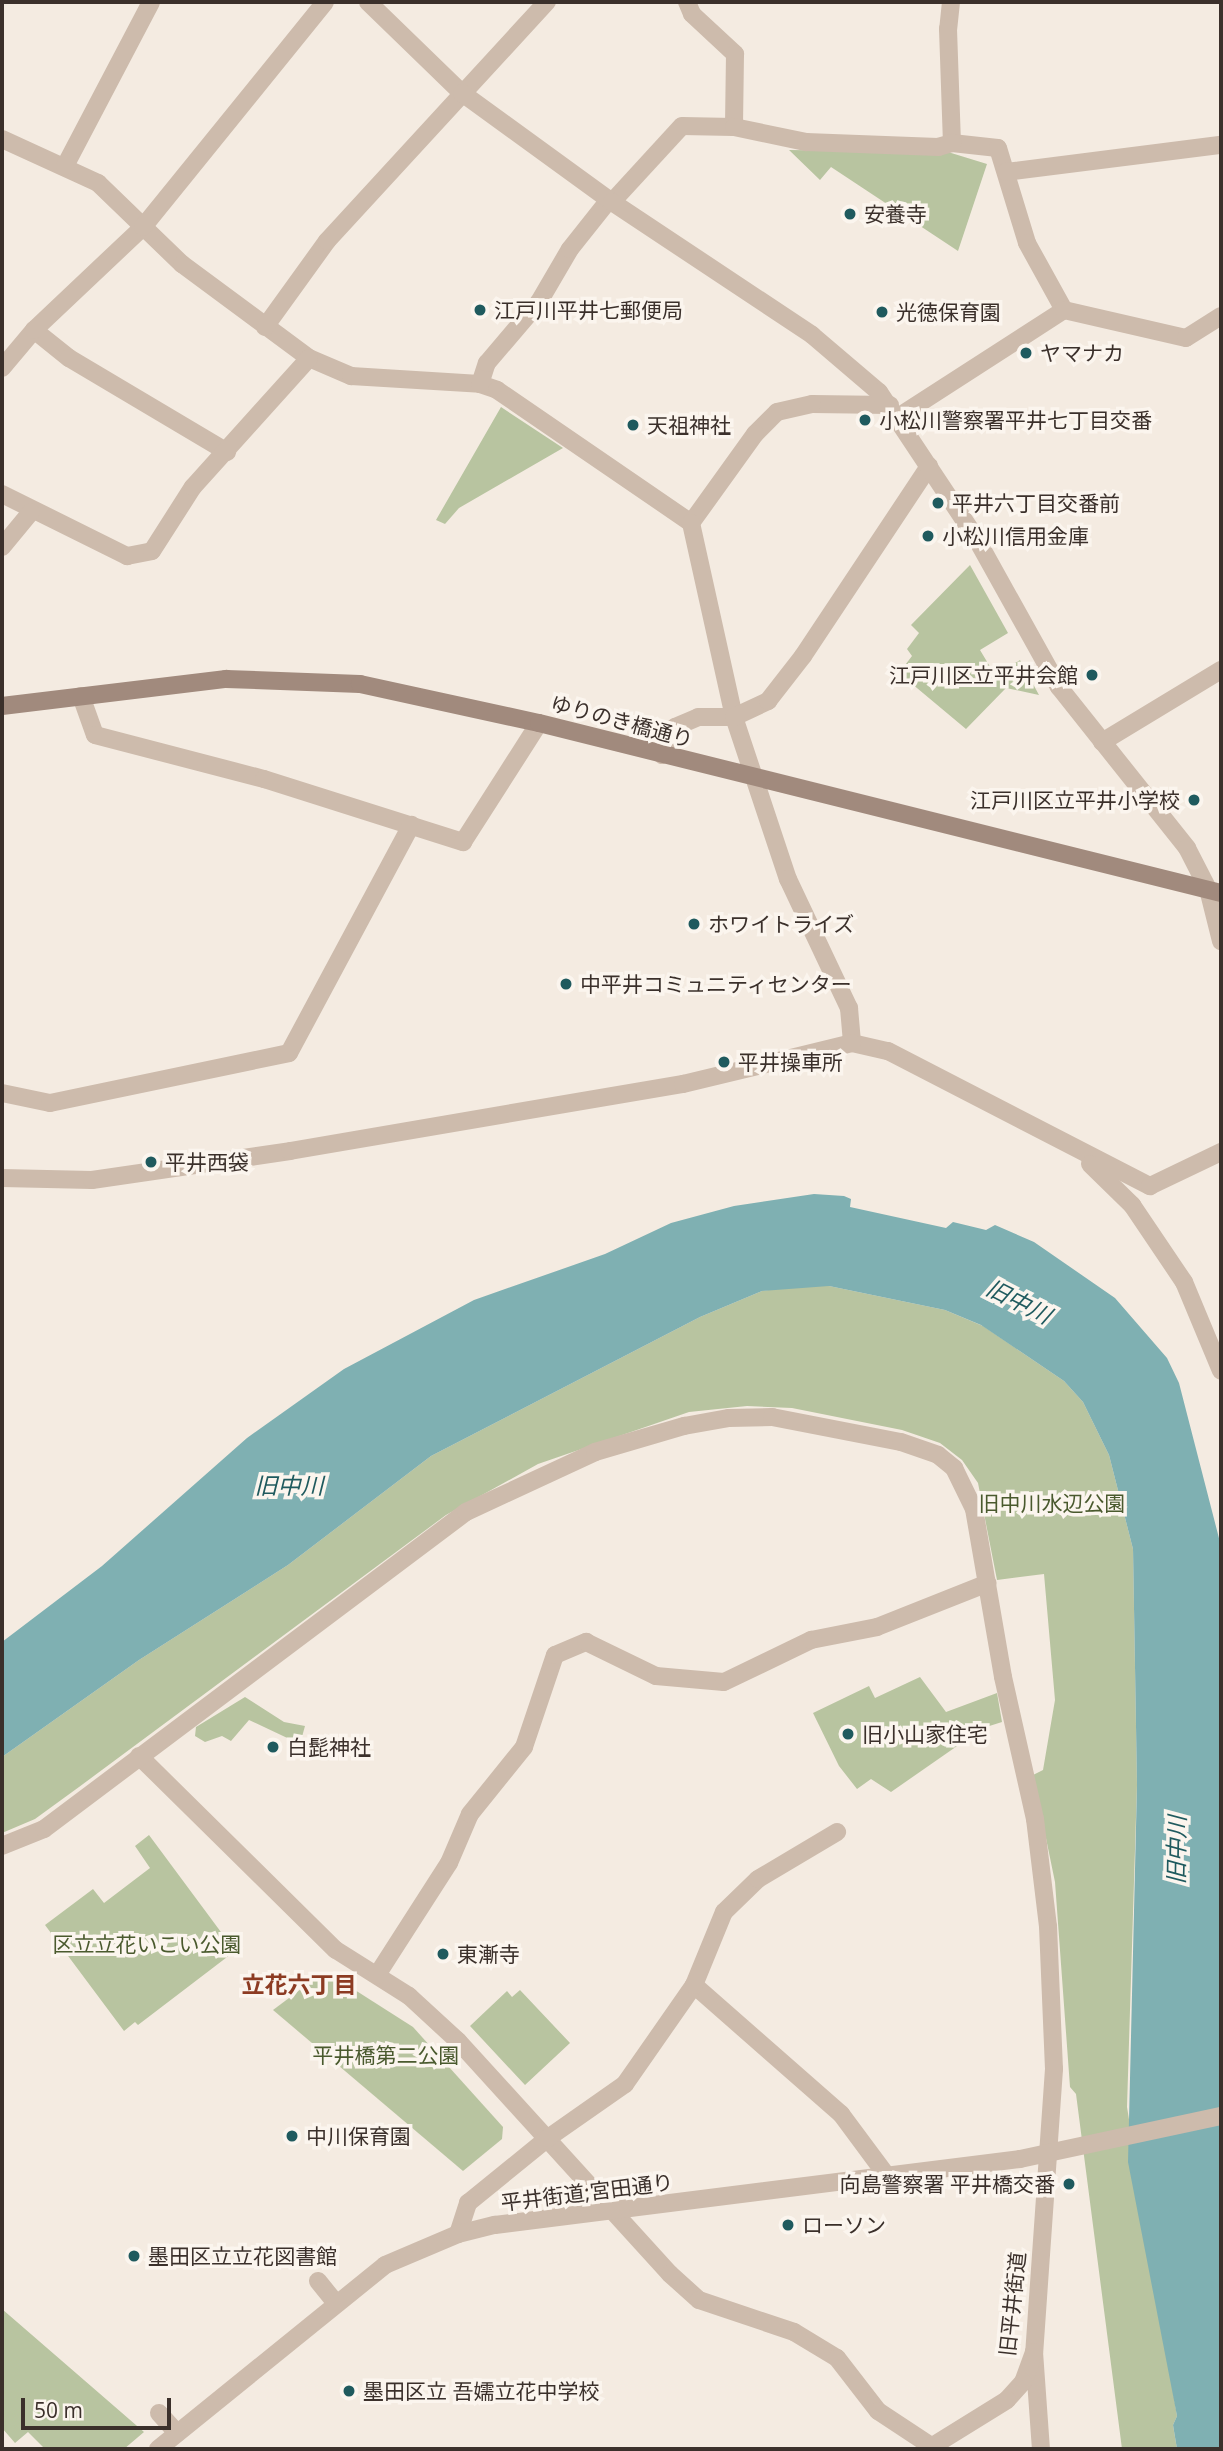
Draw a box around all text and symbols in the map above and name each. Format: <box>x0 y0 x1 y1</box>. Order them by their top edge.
place label: 安養寺 <box>864 201 927 227</box>
marker: 安養寺 <box>842 206 858 222</box>
place label: 江戸川平井七郵便局 <box>494 297 683 323</box>
place label: 光徳保育園 <box>896 299 1001 325</box>
marker: 江戸川平井七郵便局 <box>472 302 488 318</box>
marker: 光徳保育園 <box>874 304 890 320</box>
place label: ヤマナカ <box>1040 340 1124 366</box>
marker: ヤマナカ <box>1018 345 1034 361</box>
place label: 小松川警察署平井七丁目交番 <box>879 407 1152 433</box>
place label: 天祖神社 <box>647 412 731 438</box>
marker: 小松川警察署平井七丁目交番 <box>857 412 873 428</box>
marker: 天祖神社 <box>625 417 641 433</box>
place label: 平井六丁目交番前 <box>952 490 1120 516</box>
marker: 平井六丁目交番前 <box>930 495 946 511</box>
place label: 小松川信用金庫 <box>942 523 1089 549</box>
marker: 小松川信用金庫 <box>920 528 936 544</box>
place label: 江戸川区立平井会館 <box>889 662 1078 688</box>
marker: 江戸川区立平井会館 <box>1084 667 1100 683</box>
street label: ゆりのき橋通り <box>548 690 696 752</box>
place label: 江戸川区立平井小学校 <box>970 787 1180 813</box>
marker: 江戸川区立平井小学校 <box>1186 792 1202 808</box>
place label: ホワイトライズ <box>708 911 855 937</box>
marker: ホワイトライズ <box>686 916 702 932</box>
place label: 中平井コミュニティセンター <box>580 971 853 997</box>
marker: 中平井コミュニティセンター <box>558 976 574 992</box>
place label: 平井操車所 <box>738 1049 843 1075</box>
marker: 平井操車所 <box>716 1054 732 1070</box>
place label: 平井西袋 <box>165 1149 249 1175</box>
marker: 平井西袋 <box>143 1154 159 1170</box>
water label: 旧中川 <box>982 1273 1056 1329</box>
water label: 旧中川 <box>255 1471 323 1499</box>
park label: 旧中川水辺公園 <box>979 1490 1125 1516</box>
place label: 旧小山家住宅 <box>862 1721 988 1747</box>
marker: 旧小山家住宅 <box>840 1726 856 1742</box>
place label: 白髭神社 <box>287 1734 371 1760</box>
marker: 白髭神社 <box>265 1739 281 1755</box>
water label: 旧中川 <box>1162 1815 1190 1885</box>
park label: 区立立花いこい公園 <box>53 1931 241 1957</box>
place label: 東漸寺 <box>457 1941 520 1967</box>
marker: 東漸寺 <box>435 1946 451 1962</box>
district label: 立花六丁目 <box>242 1970 356 1998</box>
park label: 平井橋第二公園 <box>313 2042 459 2068</box>
place label: 中川保育園 <box>306 2123 411 2149</box>
marker: 中川保育園 <box>284 2128 300 2144</box>
street label: 平井街道;宮田通り <box>499 2169 675 2215</box>
place label: 向島警察署 平井橋交番 <box>840 2171 1055 2197</box>
marker: 向島警察署 平井橋交番 <box>1061 2176 1077 2192</box>
place label: ローソン <box>802 2212 886 2238</box>
marker: ローソン <box>780 2217 796 2233</box>
place label: 墨田区立立花図書館 <box>148 2243 337 2269</box>
marker: 墨田区立立花図書館 <box>126 2248 142 2264</box>
street label: 旧平井街道 <box>994 2250 1030 2358</box>
place label: 墨田区立 吾嬬立花中学校 <box>363 2378 599 2404</box>
marker: 墨田区立 吾嬬立花中学校 <box>341 2383 357 2399</box>
scale bar <box>24 2384 175 2428</box>
text: 50 m <box>34 2396 83 2424</box>

